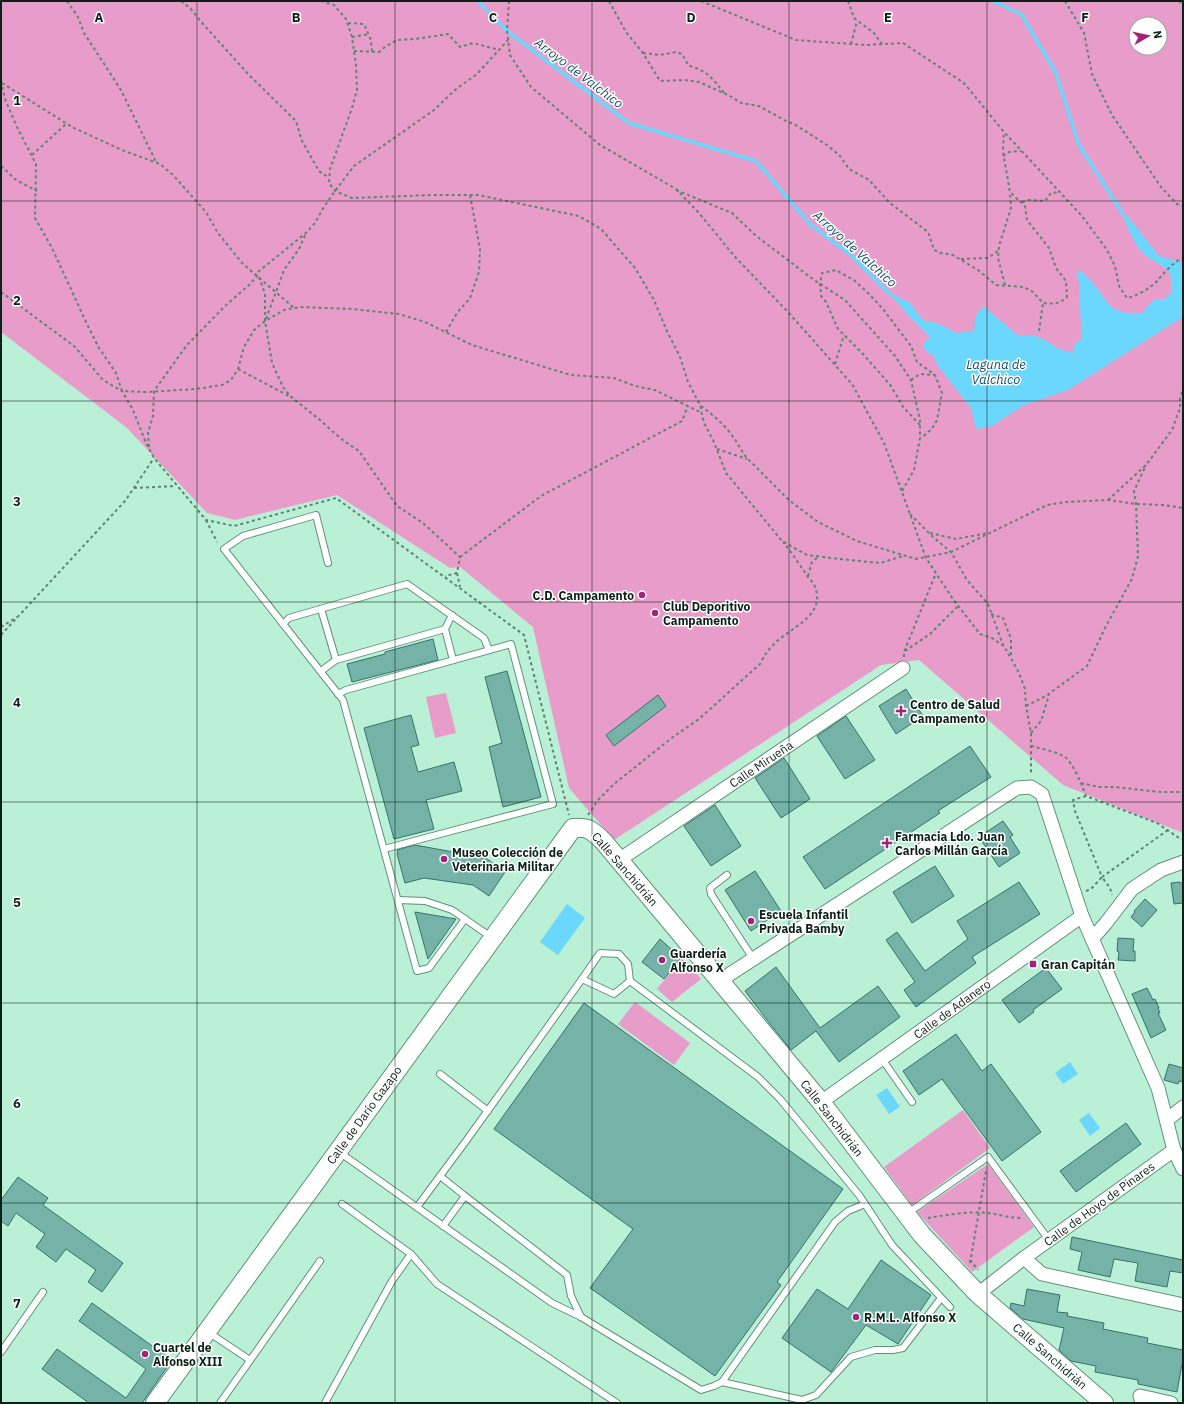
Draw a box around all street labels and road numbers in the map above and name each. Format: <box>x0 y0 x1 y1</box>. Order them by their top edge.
street label: Calle Mirueña <box>726 737 796 791</box>
street label: Calle Sanchidrián <box>589 829 661 909</box>
street label: Calle de Adanero <box>911 976 994 1042</box>
street label: Calle de Darío Gazapo <box>323 1063 405 1167</box>
street label: Calle Sanchidrián <box>797 1077 867 1159</box>
street label: Calle de Hoyo de Pinares <box>1041 1159 1157 1249</box>
street label: Calle Sanchidrián <box>1010 1320 1090 1392</box>

